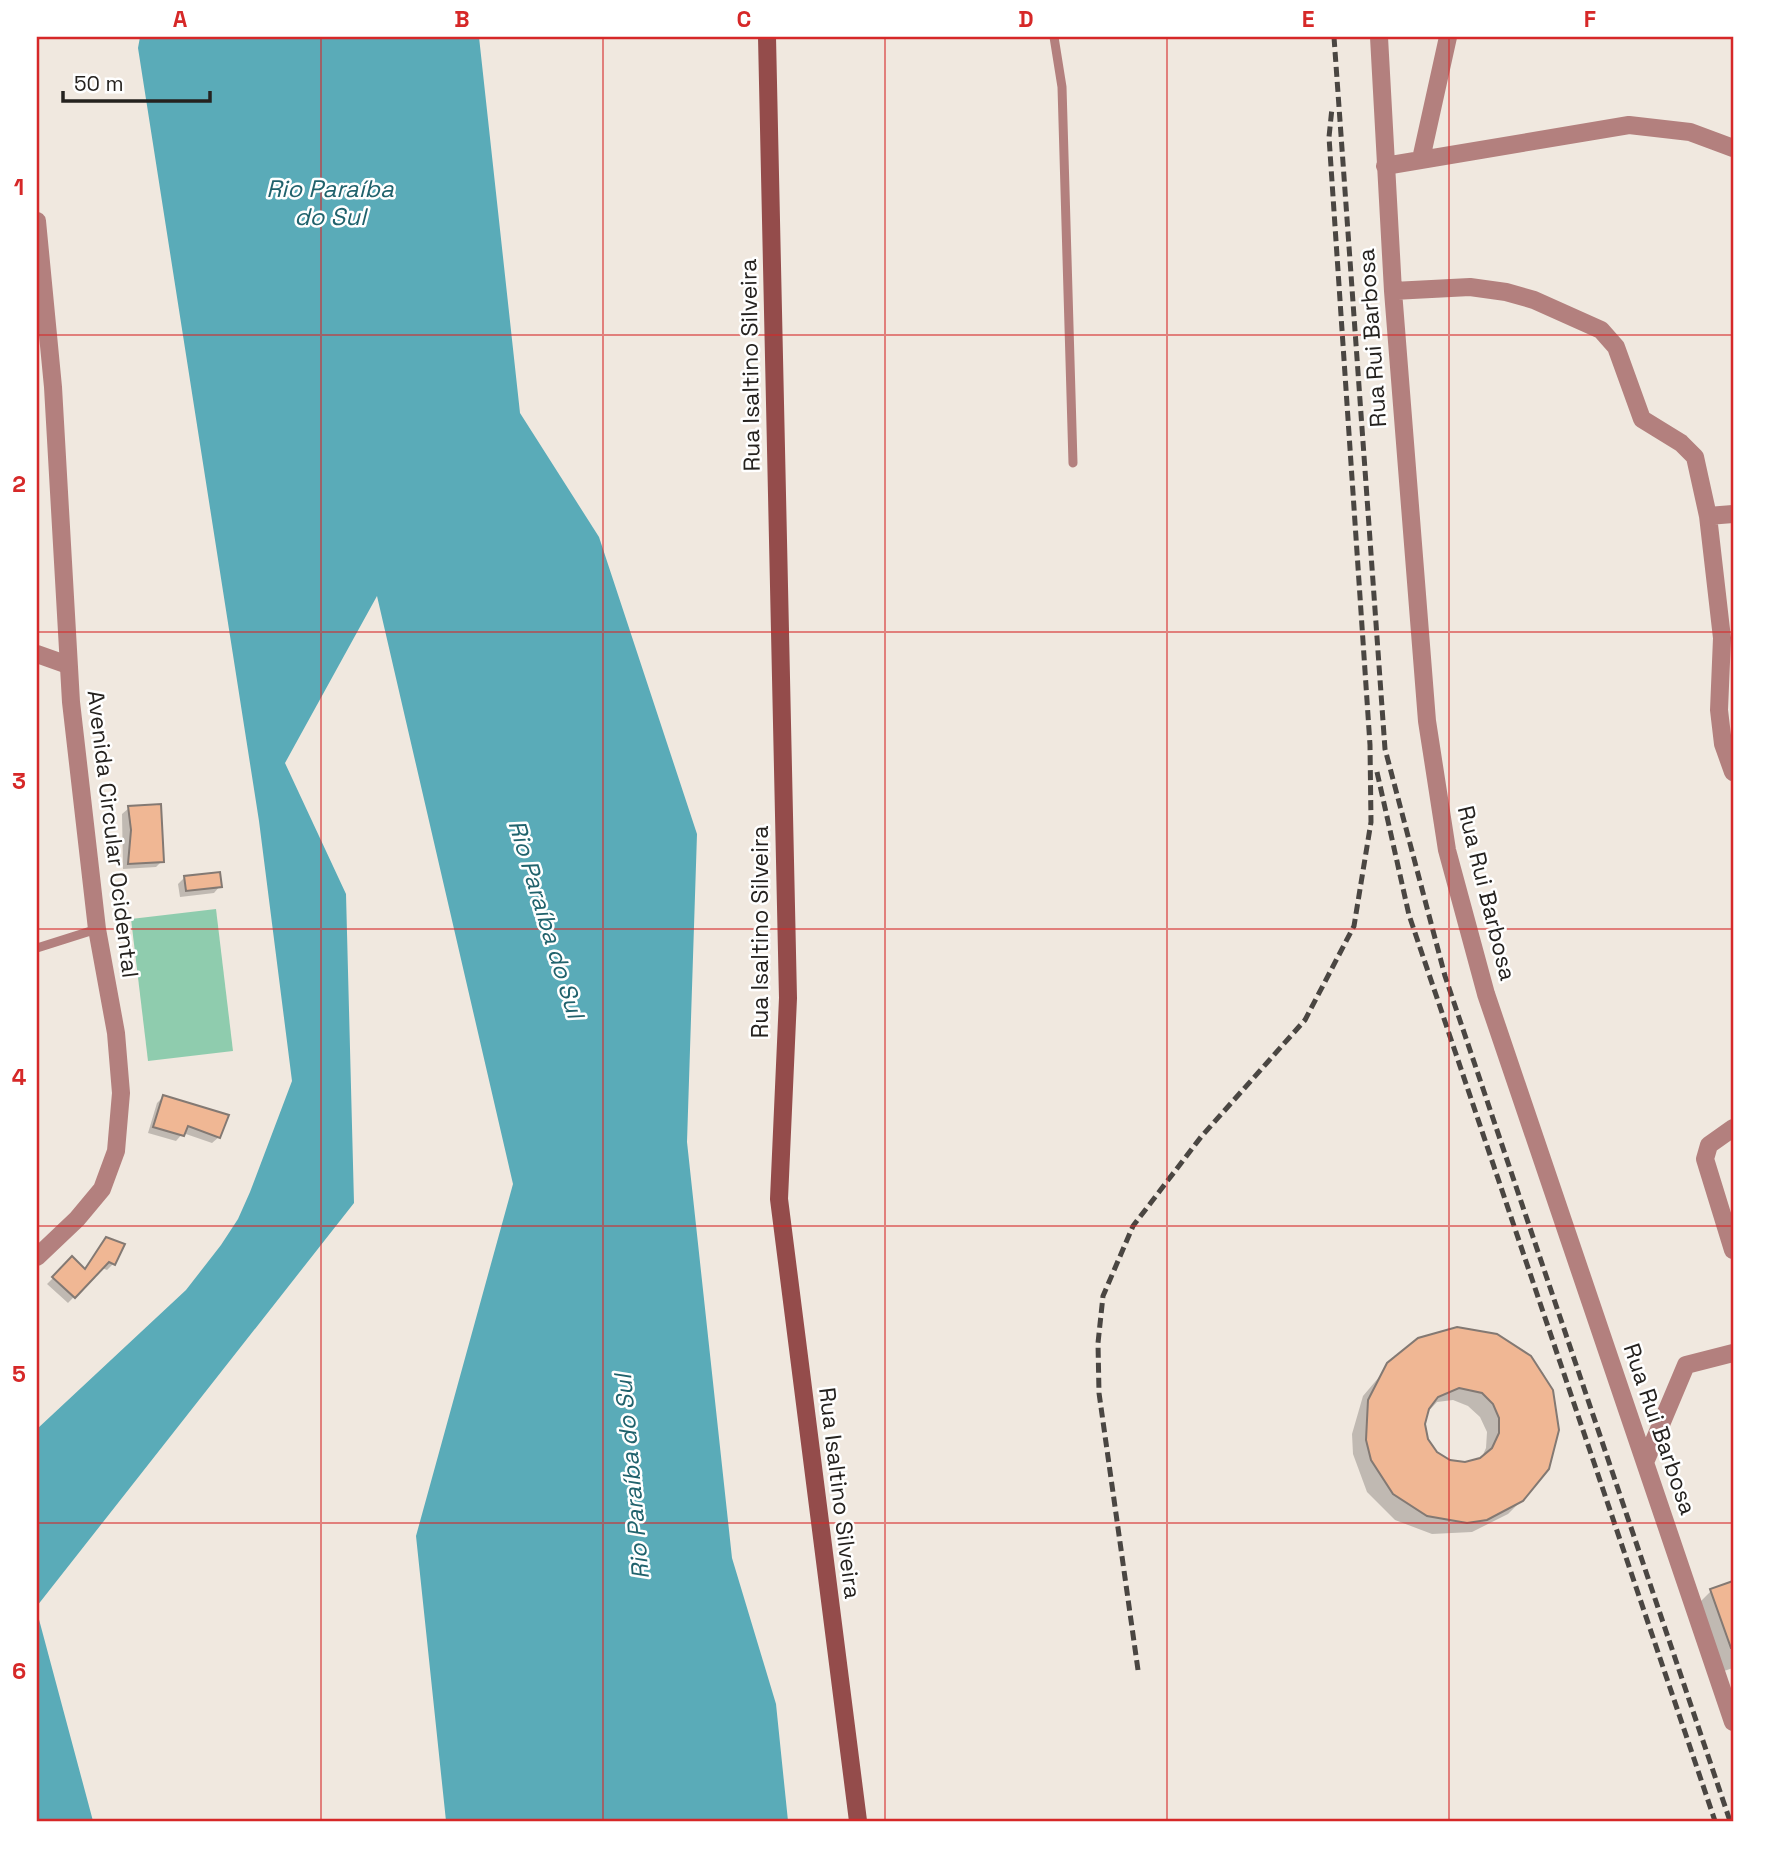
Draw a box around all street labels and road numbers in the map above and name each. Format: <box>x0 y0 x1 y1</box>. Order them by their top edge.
street label: Rua Rui Barbosa <box>1351 248 1393 428</box>
street label: Rua Isaltino Silveira <box>733 258 767 472</box>
street label: Avenida Circular Ocidental <box>80 688 146 980</box>
street label: Rua Rui Barbosa <box>1451 802 1523 984</box>
street label: Rua Isaltino Silveira <box>745 826 775 1038</box>
street label: Rua Rui Barbosa <box>1617 1339 1703 1519</box>
street label: Rua Isaltino Silveira <box>812 1386 868 1600</box>

